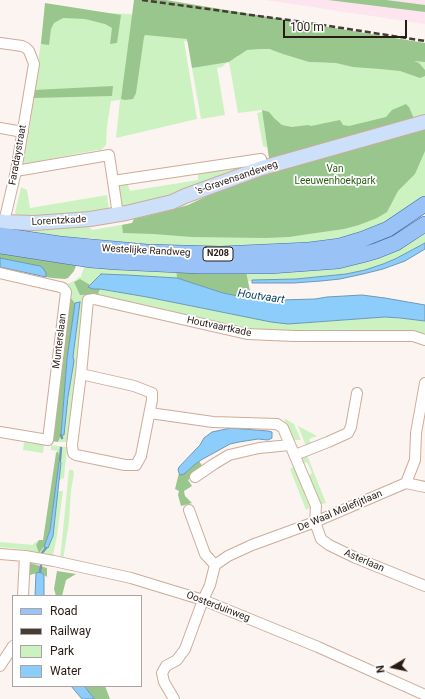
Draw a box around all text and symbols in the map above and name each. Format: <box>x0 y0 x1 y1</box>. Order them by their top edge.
scale bar <box>285 12 409 38</box>
text: 100 m <box>290 20 324 34</box>
street label: Faradaystraat <box>7 124 29 186</box>
street label: 's-Gravensandeweg <box>195 158 279 198</box>
park label: Van Leeuwenhoekpark <box>295 163 375 186</box>
street label: Lorentzkade <box>31 214 87 228</box>
street label: Westelijke Randweg <box>101 243 191 259</box>
road number: N208 <box>203 247 233 261</box>
water label: Houtvaart <box>237 287 285 307</box>
street label: Munterslaan <box>51 313 69 369</box>
street label: Houtvaartkade <box>186 314 252 340</box>
street label: De Waal Malefijtlaan <box>296 488 384 534</box>
street label: Asterlaan <box>342 547 386 575</box>
street label: Oosterduinweg <box>185 589 251 625</box>
legend <box>12 595 142 687</box>
text: Road <box>50 604 78 618</box>
text: Railway <box>50 624 91 638</box>
text: Park <box>50 644 74 658</box>
north arrow <box>373 647 413 687</box>
text: Water <box>50 664 81 678</box>
text: N <box>374 664 388 674</box>

